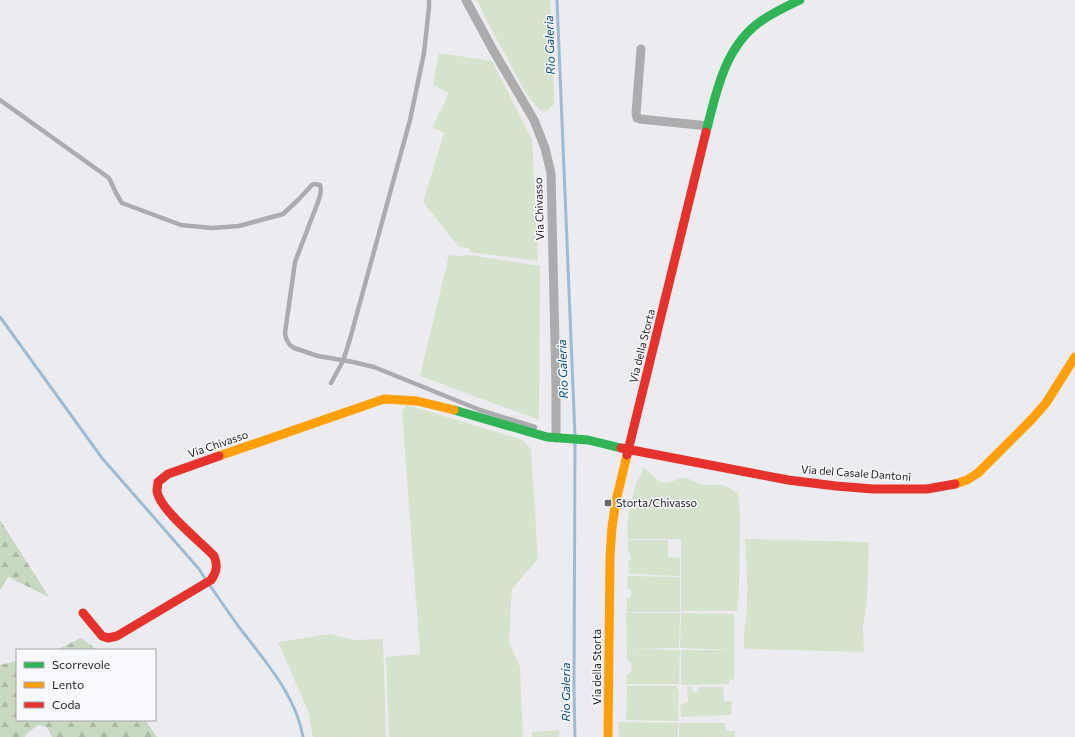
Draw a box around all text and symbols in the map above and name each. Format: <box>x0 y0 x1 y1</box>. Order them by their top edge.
water label: Rio Galeria <box>541 15 557 75</box>
street label: Via Chivasso <box>531 177 546 241</box>
street label: Via della Storta <box>626 308 657 384</box>
water label: Rio Galeria <box>554 339 570 399</box>
street label: Via Chivasso <box>186 427 250 460</box>
street label: Via del Casale Dantoni <box>801 462 912 483</box>
place label: Storta/Chivasso <box>616 496 698 509</box>
marker: Storta/Chivasso <box>603 498 613 508</box>
street label: Via della Storta <box>590 629 603 705</box>
legend <box>16 649 156 721</box>
text: Scorrevole <box>52 657 110 671</box>
water label: Rio Galeria <box>558 662 572 722</box>
text: Lento <box>52 677 84 691</box>
text: Coda <box>52 697 81 711</box>

